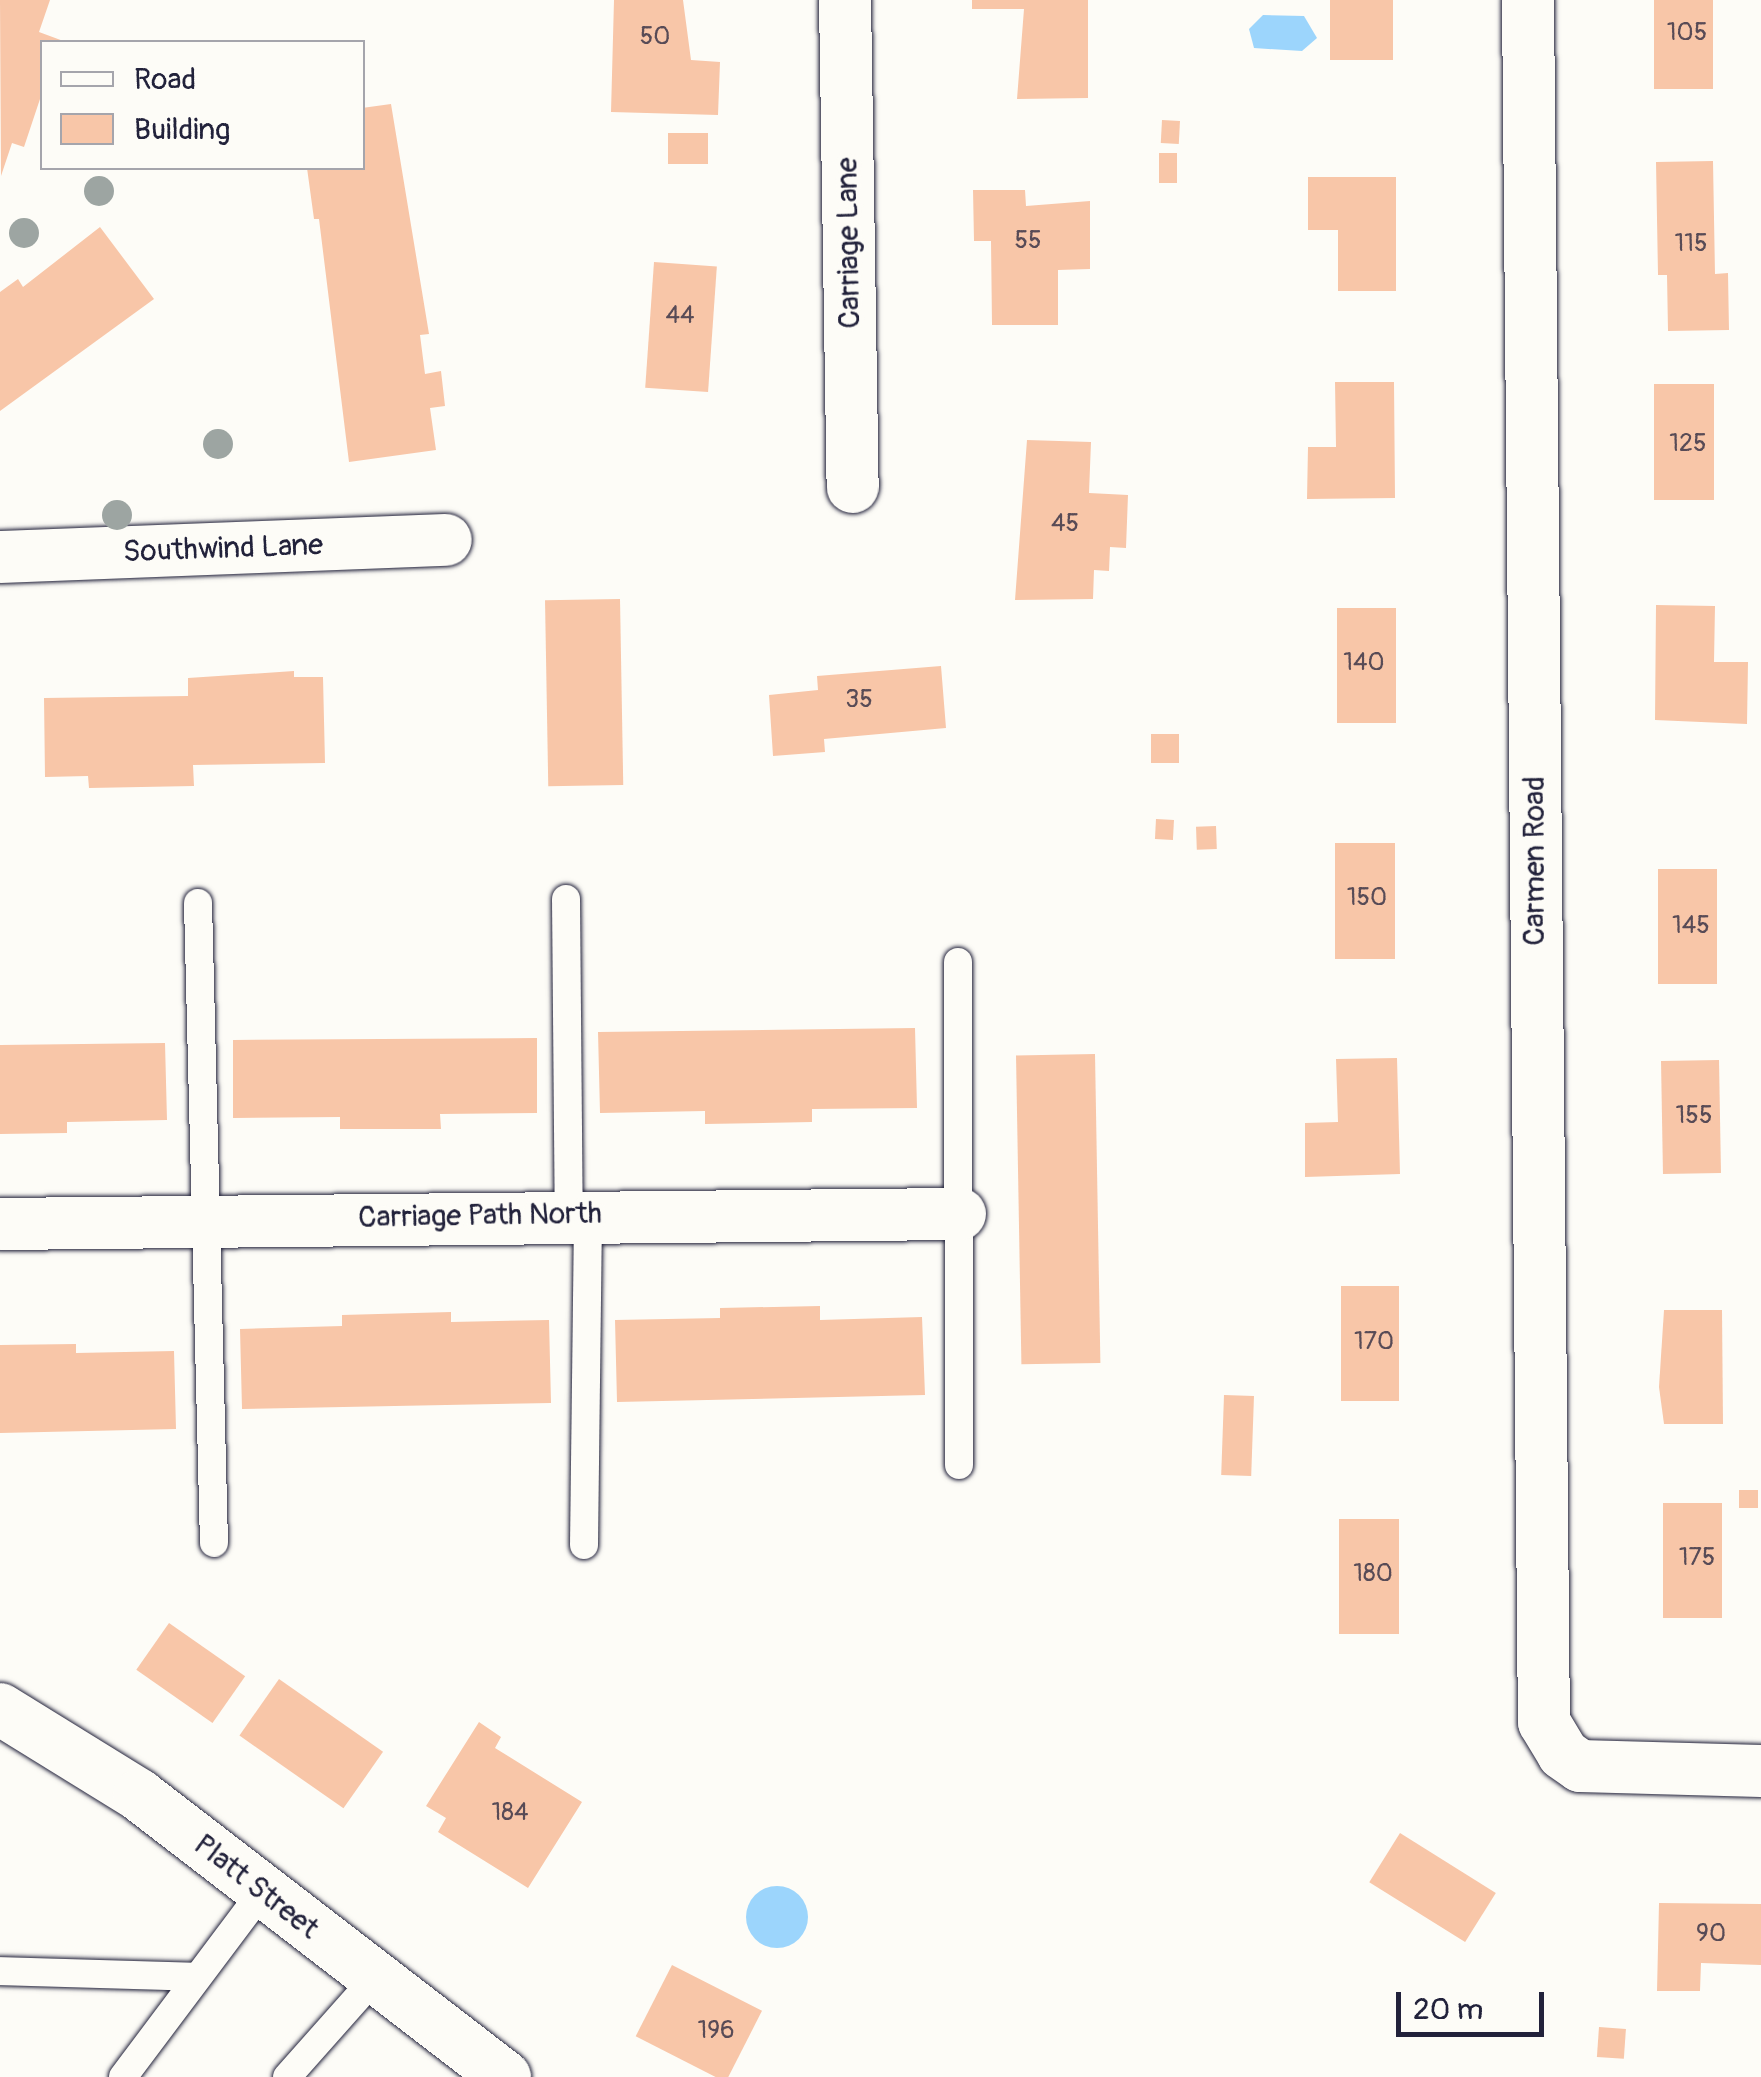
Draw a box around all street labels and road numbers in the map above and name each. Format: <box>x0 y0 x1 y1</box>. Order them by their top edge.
street label: Carriage Lane <box>830 157 868 329</box>
street label: Southwind Lane <box>122 528 324 570</box>
street label: Carmen Road <box>1517 776 1553 946</box>
street label: Carriage Path North <box>358 1196 602 1236</box>
street label: Platt Street <box>186 1827 326 1947</box>

